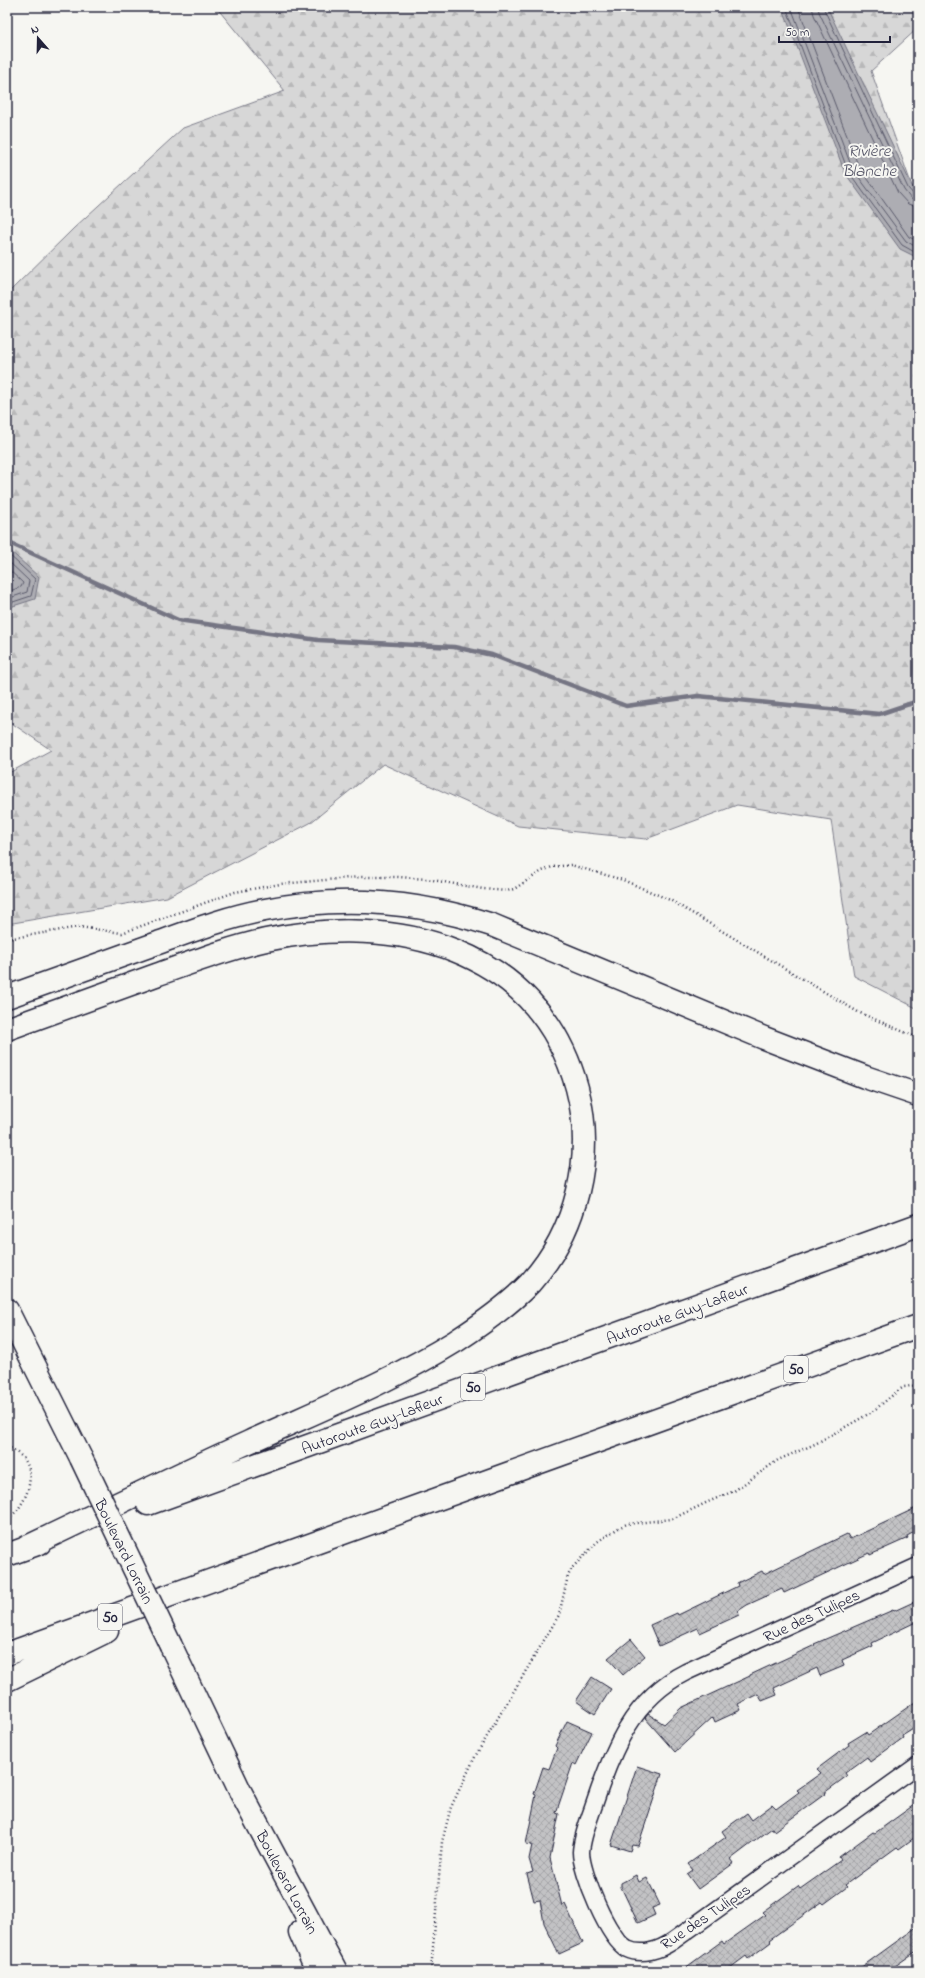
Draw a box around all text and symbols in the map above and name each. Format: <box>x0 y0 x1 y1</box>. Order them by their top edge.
north arrow <box>18 18 58 58</box>
scale bar <box>779 18 890 44</box>
text: N <box>29 21 41 38</box>
text: 50 m <box>785 24 809 42</box>
water label: Rivière Blanche <box>842 139 897 184</box>
street label: Autoroute Guy-Lafleur <box>603 1278 752 1352</box>
road number: 50 <box>784 1356 808 1382</box>
road number: 50 <box>461 1374 485 1400</box>
street label: Autoroute Guy-Lafleur <box>298 1388 447 1462</box>
street label: Boulevard Lorrain <box>87 1494 159 1609</box>
street label: Rue des Tulipes <box>759 1584 864 1650</box>
road number: 50 <box>98 1604 122 1630</box>
street label: Boulevard Lorrain <box>248 1826 324 1939</box>
street label: Rue des Tulipes <box>656 1879 756 1957</box>

